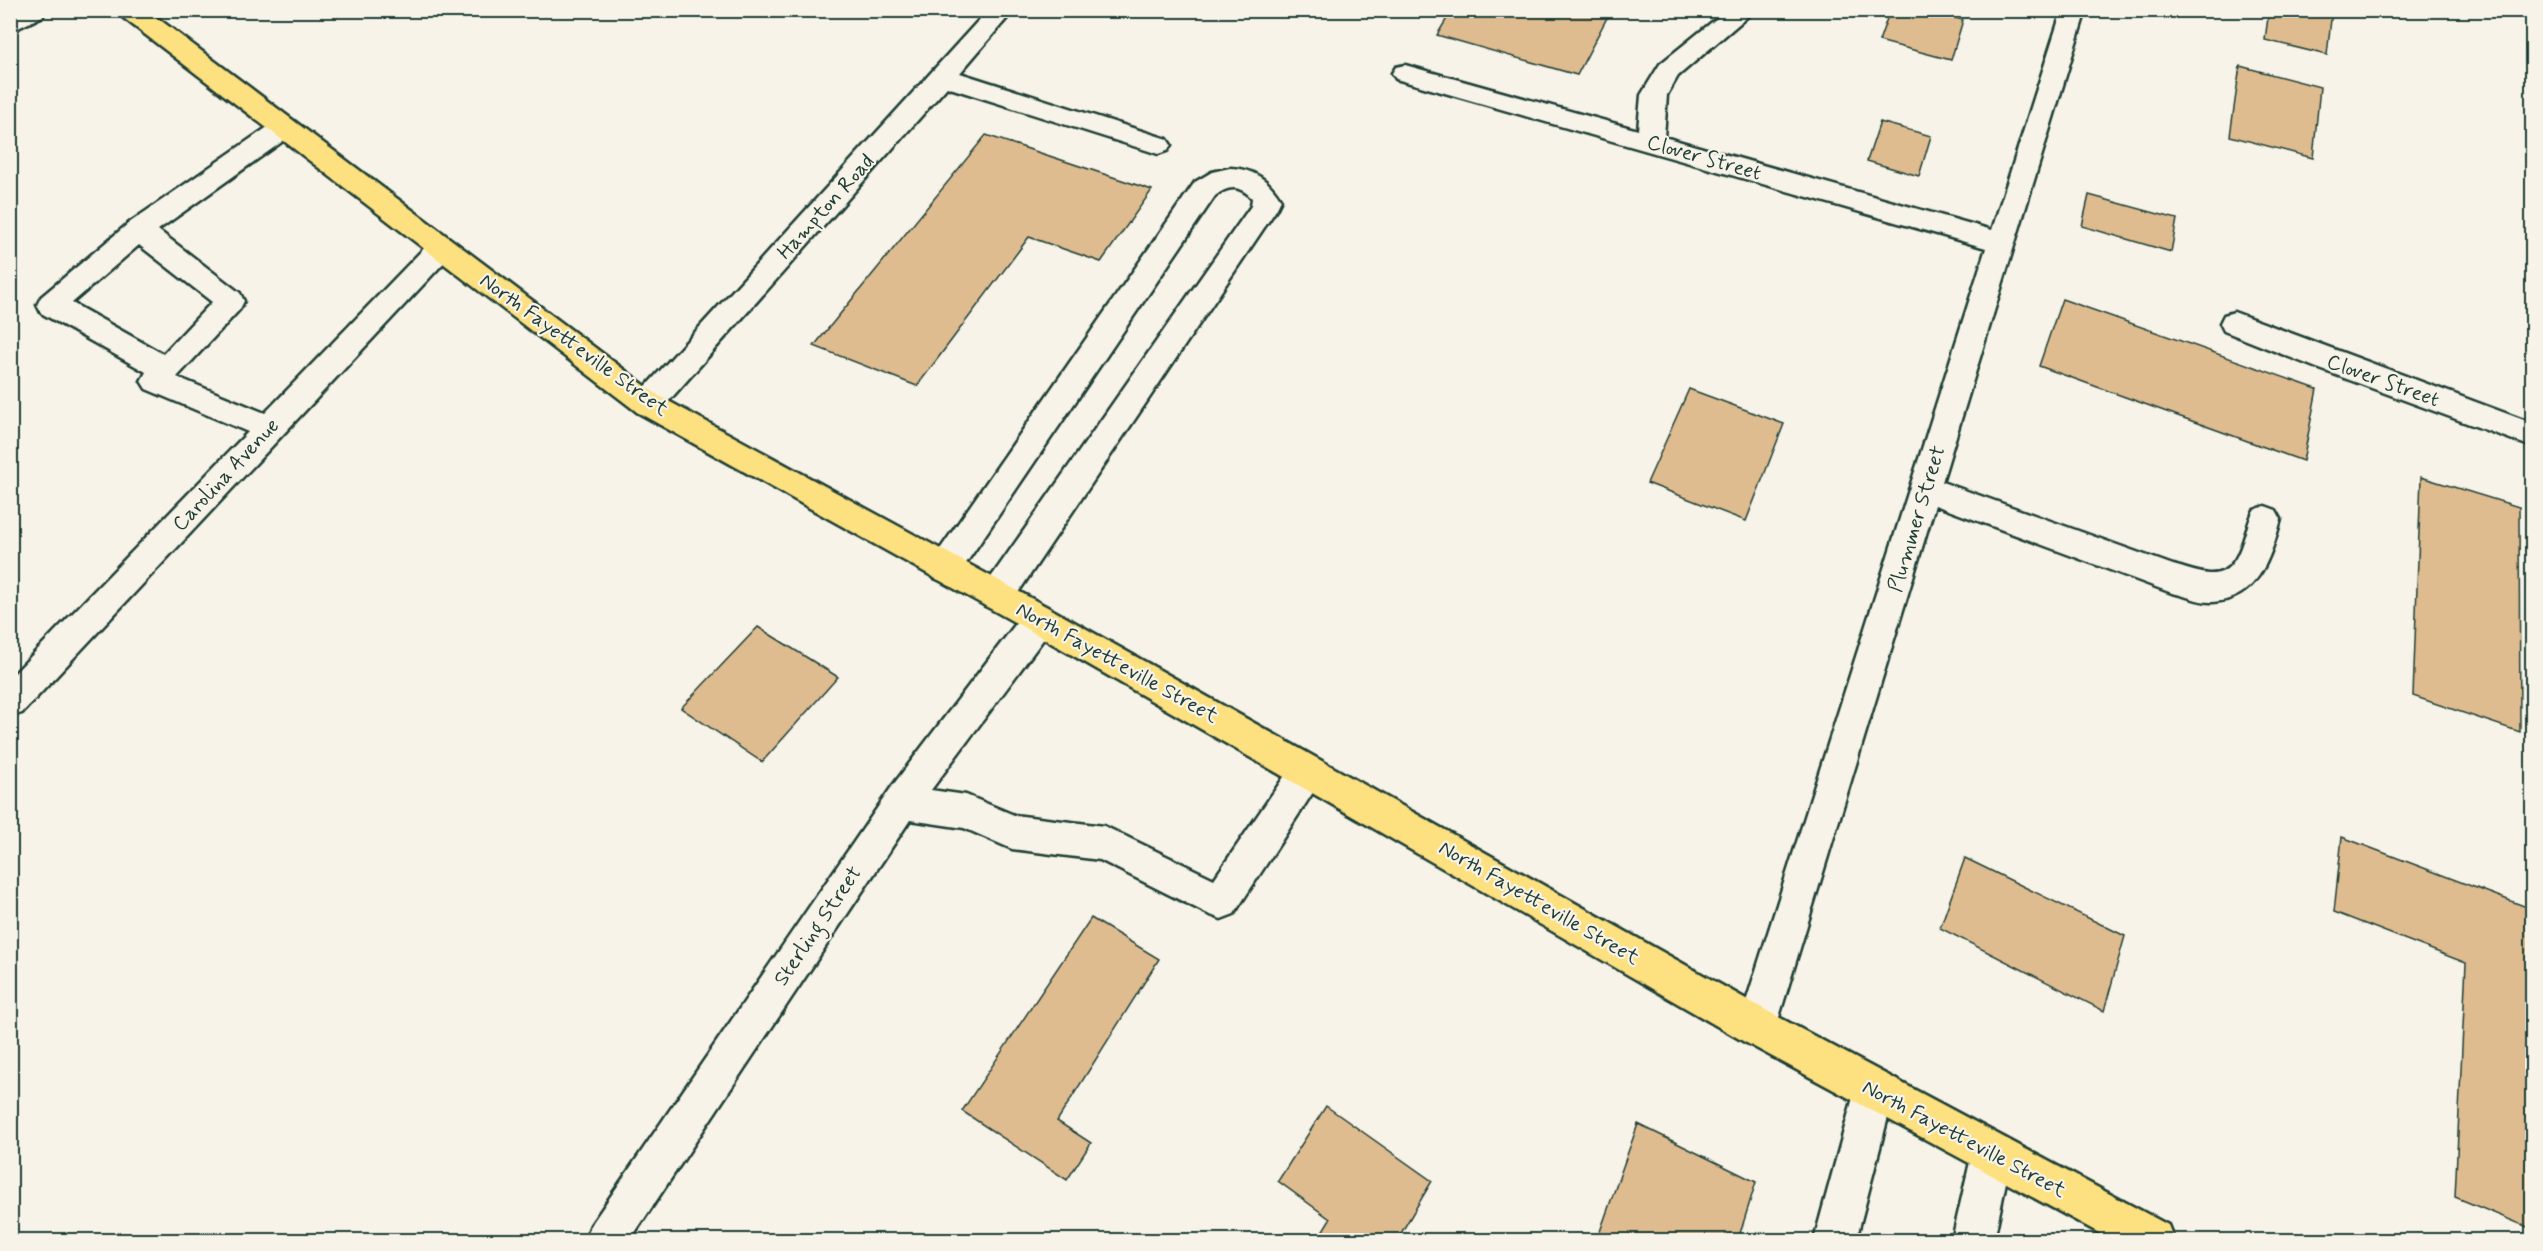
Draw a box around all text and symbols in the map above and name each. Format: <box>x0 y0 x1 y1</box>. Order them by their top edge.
street label: Clover Street <box>1644 128 1765 188</box>
street label: Hampton Road <box>771 148 881 266</box>
street label: North Fayetteville Street <box>474 267 675 423</box>
street label: Clover Street <box>2323 348 2443 414</box>
street label: Carolina Avenue <box>166 412 286 538</box>
street label: Plummer Street <box>1881 442 1953 596</box>
street label: North Fayetteville Street <box>1011 596 1224 731</box>
street label: North Fayetteville Street <box>1434 834 1645 972</box>
street label: Sterling Street <box>767 860 870 993</box>
street label: North Fayetteville Street <box>1857 1073 2071 1205</box>

